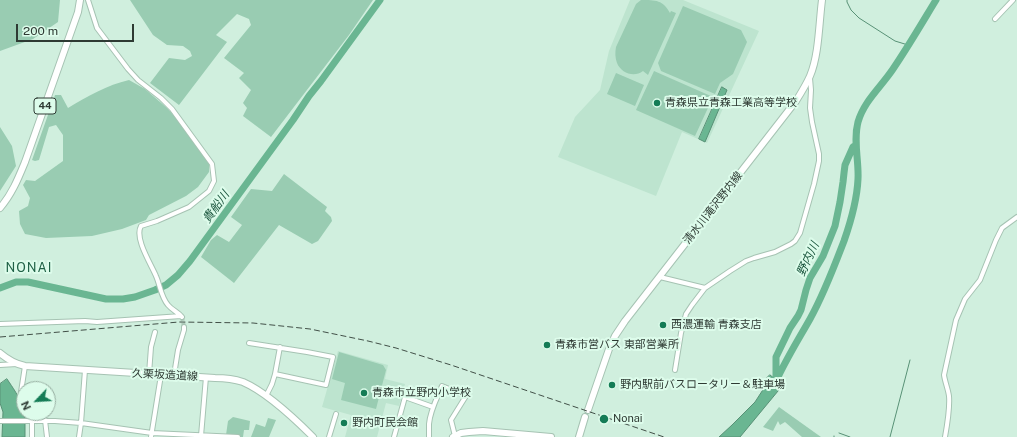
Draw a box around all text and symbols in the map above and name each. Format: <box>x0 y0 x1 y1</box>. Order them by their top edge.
scale bar <box>18 16 136 42</box>
text: 200 m <box>23 24 58 38</box>
place label: 青森県立青森工業高等学校 <box>665 96 797 110</box>
road number: 44 <box>34 98 56 114</box>
marker: 青森県立青森工業高等学校 <box>652 98 662 108</box>
street label: 清水川滝沢野内線 <box>681 169 745 247</box>
water label: 貴船川 <box>200 188 232 226</box>
water label: 野内川 <box>794 240 822 278</box>
district label: NONAI <box>5 260 53 276</box>
place label: 西濃運輸 青森支店 <box>671 318 762 332</box>
marker: 西濃運輸 青森支店 <box>658 320 668 330</box>
place label: 青森市営バス 東部営業所 <box>555 338 679 352</box>
marker: 青森市営バス 東部営業所 <box>542 340 552 350</box>
street label: 久栗坂造道線 <box>132 367 198 383</box>
place label: 野内駅前バスロータリー＆駐車場 <box>620 378 785 392</box>
marker: 野内駅前バスロータリー＆駐車場 <box>607 380 617 390</box>
north arrow <box>16 381 56 421</box>
place label: 青森市立野内小学校 <box>372 386 471 400</box>
marker: 青森市立野内小学校 <box>359 388 369 398</box>
text: N <box>19 399 33 412</box>
place label: Nonai <box>613 412 643 426</box>
marker: Nonai <box>598 413 610 425</box>
place label: 野内町民会館 <box>352 416 418 430</box>
marker: 野内町民会館 <box>339 418 349 428</box>

